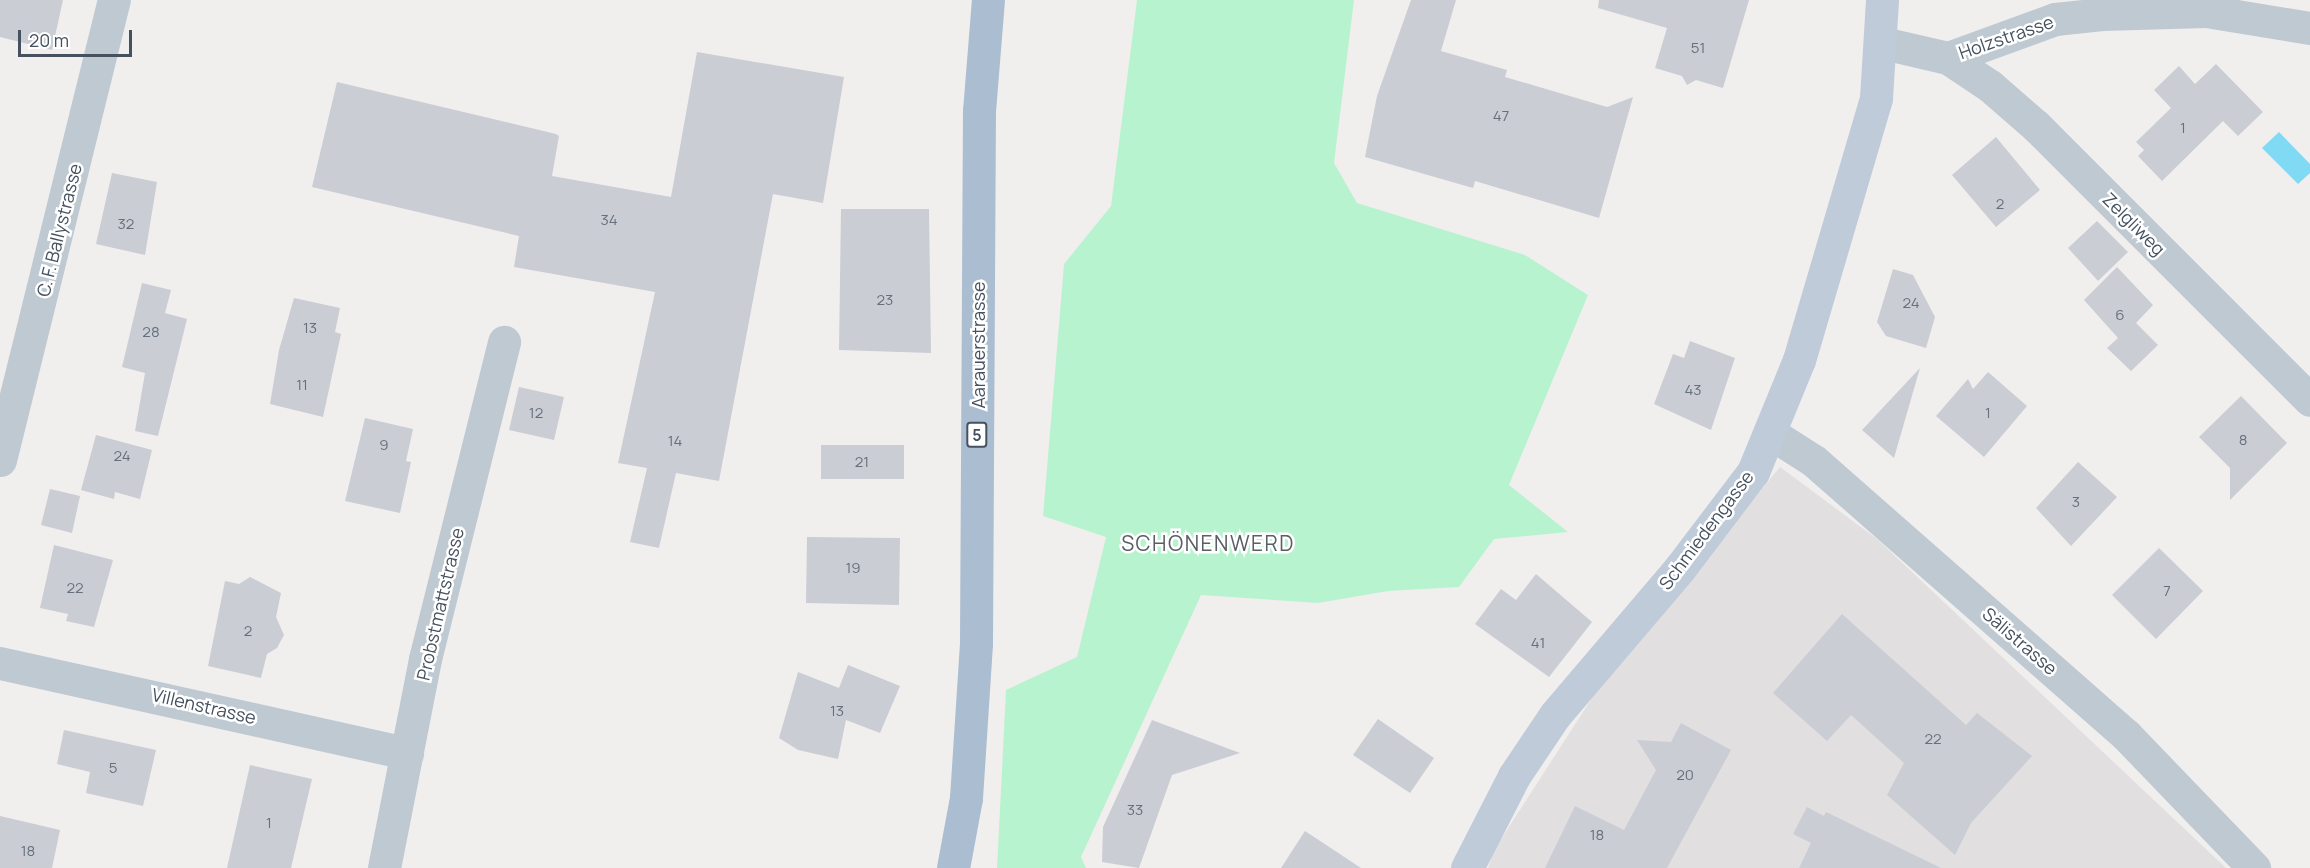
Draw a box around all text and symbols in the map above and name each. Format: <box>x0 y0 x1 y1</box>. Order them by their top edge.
street label: Holzstrasse <box>1956 11 2056 63</box>
scale bar <box>21 18 135 56</box>
text: 20 m <box>29 28 69 52</box>
house number: 51 <box>1691 39 1705 57</box>
house number: 47 <box>1493 107 1509 125</box>
house number: 1 <box>2180 119 2186 137</box>
street label: C. F. Ballystrasse <box>32 161 86 299</box>
street label: Zelgliweg <box>2098 188 2170 260</box>
house number: 2 <box>1996 195 2004 213</box>
house number: 34 <box>600 211 618 229</box>
house number: 32 <box>118 215 134 233</box>
street label: Aarauerstrasse <box>967 281 989 409</box>
house number: 23 <box>877 291 893 309</box>
house number: 24 <box>1902 294 1920 312</box>
house number: 6 <box>2115 306 2125 324</box>
house number: 13 <box>303 319 317 337</box>
house number: 28 <box>142 323 160 341</box>
house number: 11 <box>296 376 308 394</box>
house number: 43 <box>1684 381 1702 399</box>
house number: 12 <box>529 404 543 422</box>
house number: 1 <box>1985 404 1991 422</box>
road number: 5 <box>965 422 989 448</box>
house number: 8 <box>2239 431 2247 449</box>
house number: 14 <box>668 432 682 450</box>
house number: 9 <box>379 436 389 454</box>
house number: 24 <box>113 447 131 465</box>
house number: 21 <box>855 453 869 471</box>
street label: Schmiedengasse <box>1654 466 1758 594</box>
house number: 3 <box>2072 493 2080 511</box>
street label: Probstmattstrasse <box>412 526 468 682</box>
district label: SCHÖNENWERD <box>1121 530 1295 556</box>
house number: 19 <box>845 559 861 577</box>
house number: 22 <box>66 579 84 597</box>
house number: 7 <box>2163 582 2171 600</box>
street label: Sälistrasse <box>1978 603 2062 679</box>
house number: 2 <box>244 622 252 640</box>
house number: 41 <box>1531 634 1545 652</box>
street label: Villenstrasse <box>150 684 258 728</box>
house number: 13 <box>830 702 844 720</box>
house number: 22 <box>1924 730 1942 748</box>
house number: 5 <box>109 759 117 777</box>
house number: 20 <box>1676 766 1694 784</box>
house number: 33 <box>1127 801 1143 819</box>
house number: 1 <box>266 814 272 832</box>
house number: 18 <box>1590 826 1604 844</box>
house number: 18 <box>21 842 35 860</box>

